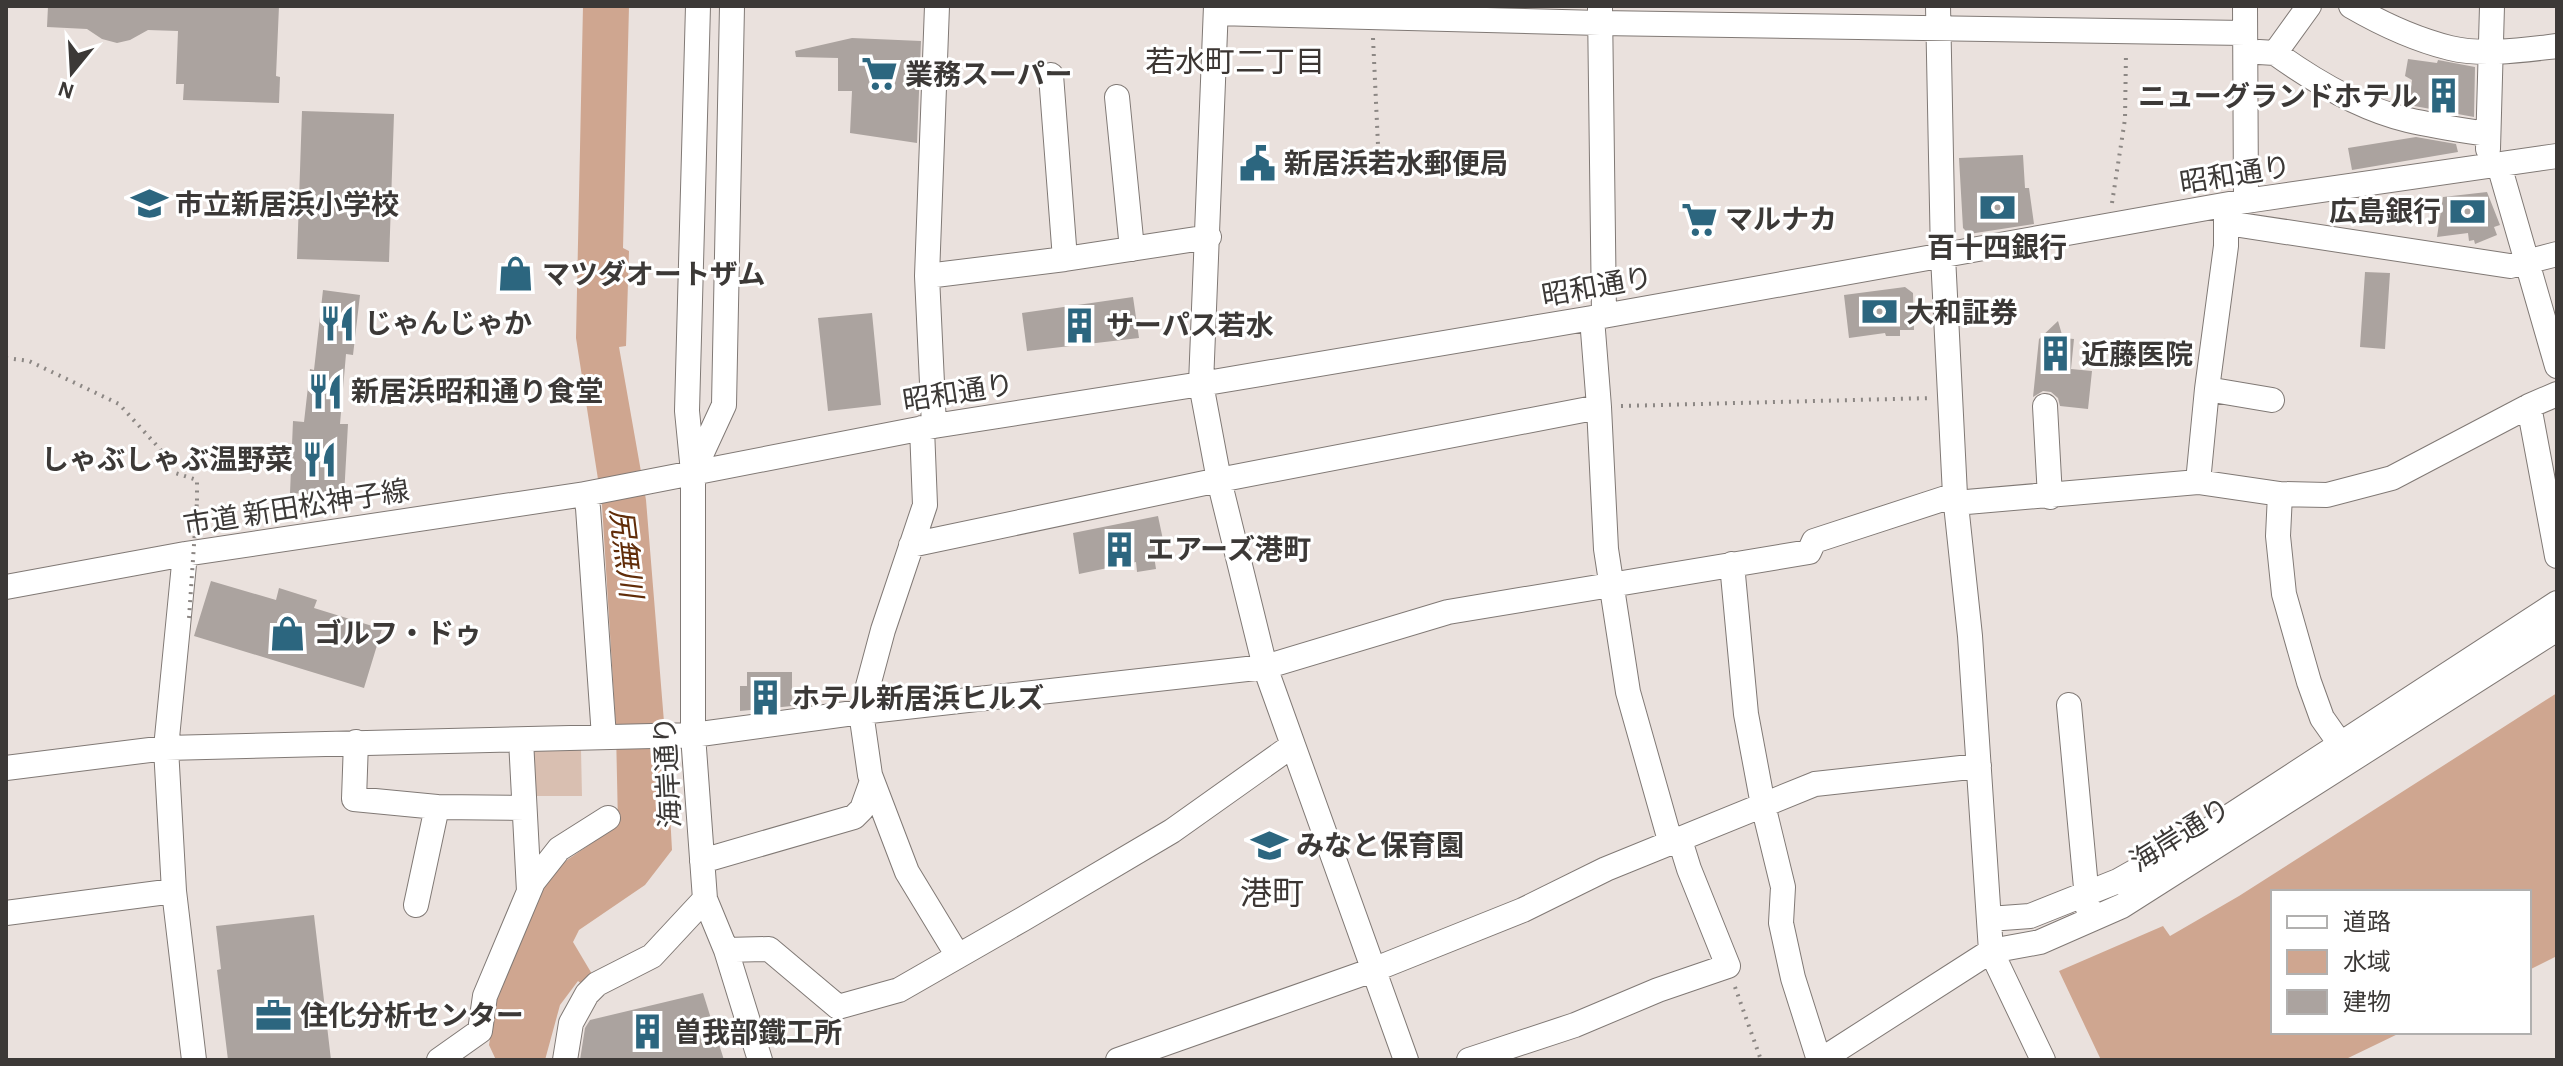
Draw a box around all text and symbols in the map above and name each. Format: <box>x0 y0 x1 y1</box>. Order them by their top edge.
north arrow <box>32 32 112 112</box>
district label: 若水町二丁目 <box>1145 46 1325 78</box>
supermarket icon: 業務スーパー <box>860 55 898 93</box>
place label: 業務スーパー <box>905 60 1073 90</box>
text: N <box>55 77 77 103</box>
building icon: ニューグランドホテル <box>2425 77 2463 115</box>
place label: ニューグランドホテル <box>2138 81 2418 112</box>
public building icon: 新居浜若水郵便局 <box>1239 144 1277 182</box>
place label: 新居浜若水郵便局 <box>1284 149 1508 179</box>
street label: 昭和通り <box>2177 151 2293 199</box>
school or university icon: 市立新居浜小学校 <box>130 185 168 223</box>
bank icon: 百十四銀行 <box>1978 188 2016 226</box>
place label: 市立新居浜小学校 <box>175 190 399 220</box>
bank icon: 広島銀行 <box>2448 192 2486 230</box>
place label: 広島銀行 <box>2329 196 2441 227</box>
supermarket icon: マルナカ <box>1680 200 1718 238</box>
place label: マルナカ <box>1725 206 1837 235</box>
place label: 百十四銀行 <box>1927 233 2067 263</box>
shop icon: マツダオートザム <box>497 255 535 293</box>
place label: マツダオートザム <box>542 259 765 290</box>
street label: 昭和通り <box>1539 262 1655 311</box>
bank icon: 大和証券 <box>1861 293 1899 331</box>
place label: 大和証券 <box>1906 298 2018 328</box>
restaurant icon: じゃんじゃか <box>319 304 357 342</box>
building icon: サーパス若水 <box>1061 306 1099 344</box>
place label: じゃんじゃか <box>364 310 532 339</box>
place label: サーパス若水 <box>1106 311 1274 341</box>
building icon: 近藤医院 <box>2036 335 2074 373</box>
place label: 近藤医院 <box>2081 340 2193 370</box>
street label: 昭和通り <box>900 369 1016 417</box>
restaurant icon: 新居浜昭和通り食堂 <box>306 372 344 410</box>
place label: 新居浜昭和通り食堂 <box>351 376 603 407</box>
restaurant icon: しゃぶしゃぶ温野菜 <box>300 440 338 478</box>
place label: しゃぶしゃぶ温野菜 <box>41 445 293 475</box>
street label: 市道 新田松神子線 <box>181 475 411 541</box>
water label: 尻無川 <box>605 506 648 603</box>
building icon: エアーズ港町 <box>1101 530 1139 568</box>
place label: エアーズ港町 <box>1146 534 1311 565</box>
shop icon: ゴルフ・ドゥ <box>269 614 307 652</box>
place label: ゴルフ・ドゥ <box>314 618 482 649</box>
building icon: ホテル新居浜ヒルズ <box>747 679 785 717</box>
place label: ホテル新居浜ヒルズ <box>792 683 1044 714</box>
street label: 海岸通り <box>650 715 686 829</box>
street label: 海岸通り <box>2125 792 2236 877</box>
school or university icon: みなと保育園 <box>1251 826 1289 864</box>
place label: みなと保育園 <box>1296 831 1464 861</box>
district label: 港町 <box>1240 877 1304 910</box>
legend <box>2271 890 2531 1034</box>
text: 道路 <box>2343 909 2391 935</box>
text: 水域 <box>2343 949 2391 975</box>
text: 建物 <box>2343 990 2391 1015</box>
office icon: 住化分析センター <box>255 996 293 1034</box>
place label: 住化分析センター <box>300 1001 524 1031</box>
building icon: 曽我部鐵工所 <box>629 1013 667 1051</box>
place label: 曽我部鐵工所 <box>674 1017 842 1048</box>

